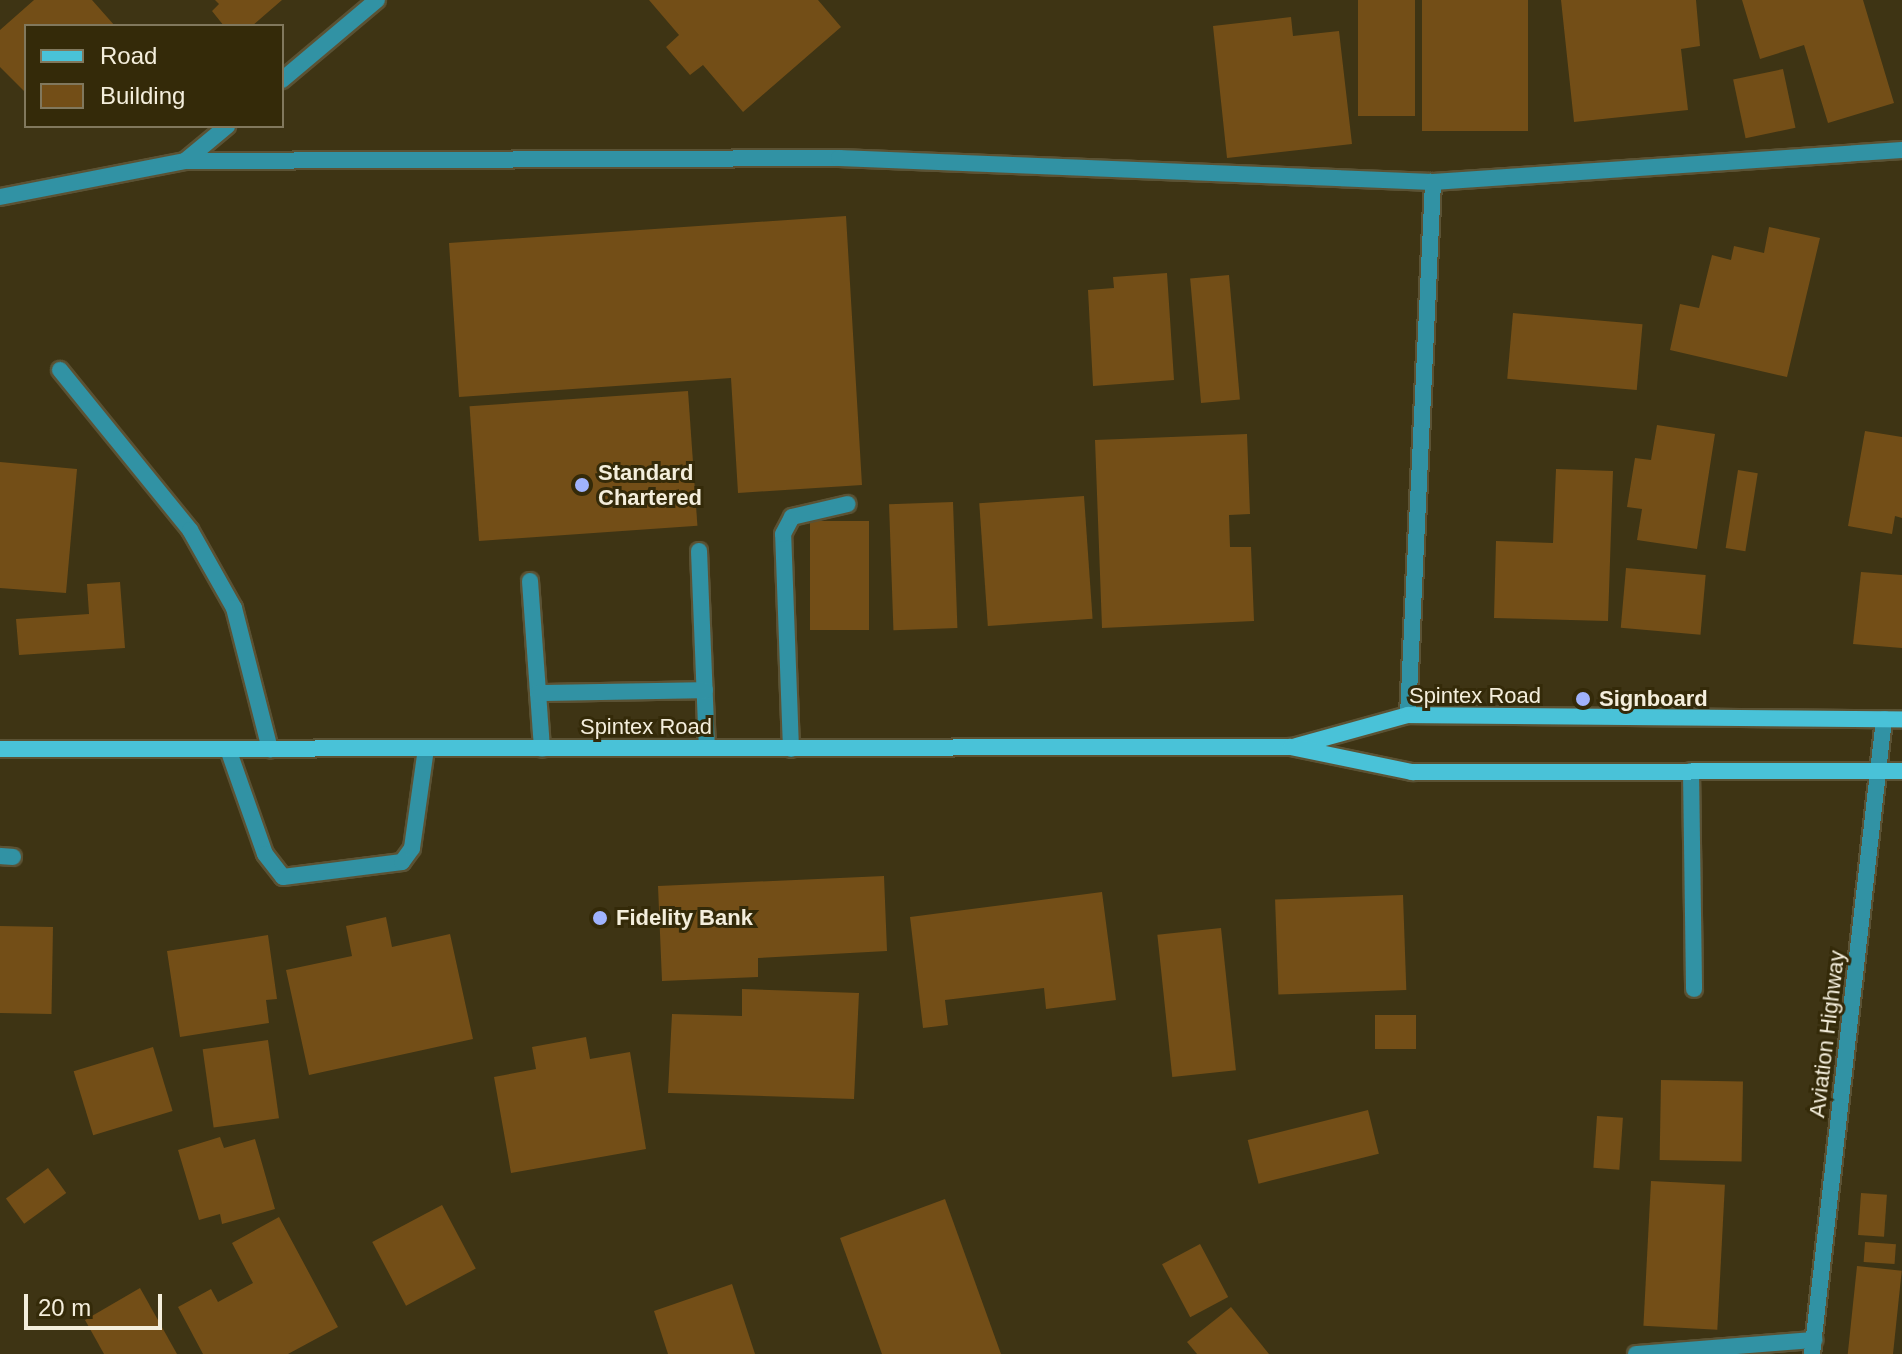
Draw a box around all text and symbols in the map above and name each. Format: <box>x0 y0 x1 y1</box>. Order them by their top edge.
legend <box>24 24 284 128</box>
text: Road <box>100 42 157 69</box>
text: Building <box>100 82 185 109</box>
place label: Standard Chartered <box>598 459 702 510</box>
marker: Standard Chartered <box>573 476 591 494</box>
street label: Spintex Road <box>1409 683 1541 709</box>
place label: Signboard <box>1599 686 1708 712</box>
marker: Signboard <box>1574 690 1592 708</box>
street label: Spintex Road <box>580 714 712 740</box>
place label: Fidelity Bank <box>616 905 753 931</box>
marker: Fidelity Bank <box>591 909 609 927</box>
street label: Aviation Highway <box>1804 949 1850 1119</box>
scale bar <box>28 1278 166 1328</box>
text: 20 m <box>38 1294 91 1321</box>

